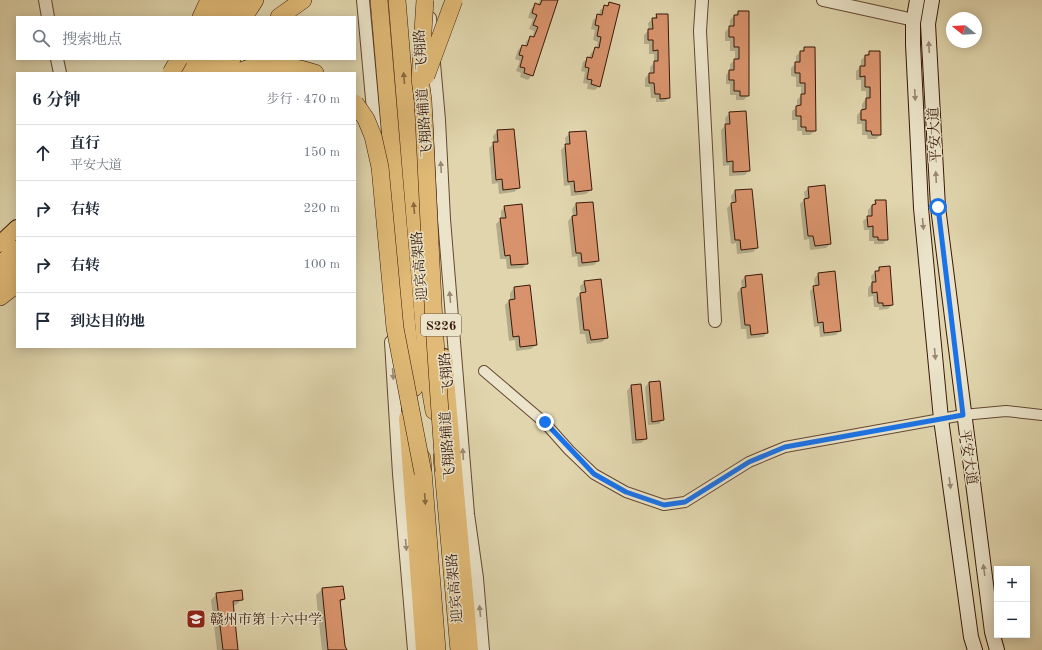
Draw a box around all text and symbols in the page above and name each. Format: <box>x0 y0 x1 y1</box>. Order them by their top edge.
north arrow <box>946 12 982 48</box>
search box <box>16 16 356 60</box>
icon: search <box>30 27 52 49</box>
street label: 飞翔路 <box>412 28 429 71</box>
text: 搜索地点 <box>62 33 122 48</box>
one-way arrow <box>926 40 932 53</box>
one-way arrow <box>400 72 407 84</box>
street label: 飞翔路辅道 <box>415 88 434 158</box>
one-way arrow <box>912 89 919 101</box>
text: 6 分钟 <box>32 92 81 109</box>
text: 步行 · 470 m <box>266 93 340 106</box>
street label: 平安大道 <box>926 107 943 163</box>
text: 直行 <box>70 137 100 152</box>
icon: ahead <box>32 142 54 164</box>
text: 150 m <box>303 146 340 159</box>
text: 平安大道 <box>70 159 122 172</box>
one-way arrow <box>438 161 445 173</box>
one-way arrow <box>933 171 940 183</box>
icon: right <box>32 198 54 220</box>
route start <box>929 198 947 216</box>
text: 220 m <box>303 202 340 215</box>
one-way arrow <box>411 202 418 214</box>
text: 右转 <box>70 203 100 218</box>
one-way arrow <box>920 218 926 230</box>
street label: 迎宾高架路 <box>409 230 430 301</box>
icon: right <box>32 254 54 276</box>
text: 100 m <box>303 258 340 271</box>
text: 右转 <box>70 259 100 274</box>
one-way arrow <box>447 291 454 303</box>
icon: arrive <box>32 310 54 332</box>
road number: S226 <box>421 314 461 336</box>
text: 到达目的地 <box>70 315 145 330</box>
one-way arrow <box>932 348 938 360</box>
street label: 飞翔路 <box>437 351 456 395</box>
one-way arrow <box>390 368 397 380</box>
street label: 飞翔路辅道 <box>438 411 457 481</box>
route end <box>536 413 554 431</box>
street label: 平安大道 <box>957 428 980 486</box>
one-way arrow <box>460 448 467 460</box>
one-way arrow <box>947 477 953 489</box>
one-way arrow <box>422 493 429 505</box>
one-way arrow <box>402 539 409 551</box>
street label: 迎宾高架路 <box>444 552 465 623</box>
one-way arrow <box>981 564 987 576</box>
map controls <box>994 566 1030 638</box>
button: + <box>994 566 1030 602</box>
button: − <box>994 602 1030 638</box>
one-way arrow <box>477 605 484 617</box>
school or university icon: 赣州市第十六中学 <box>185 608 207 630</box>
place label: 赣州市第十六中学 <box>210 612 322 627</box>

